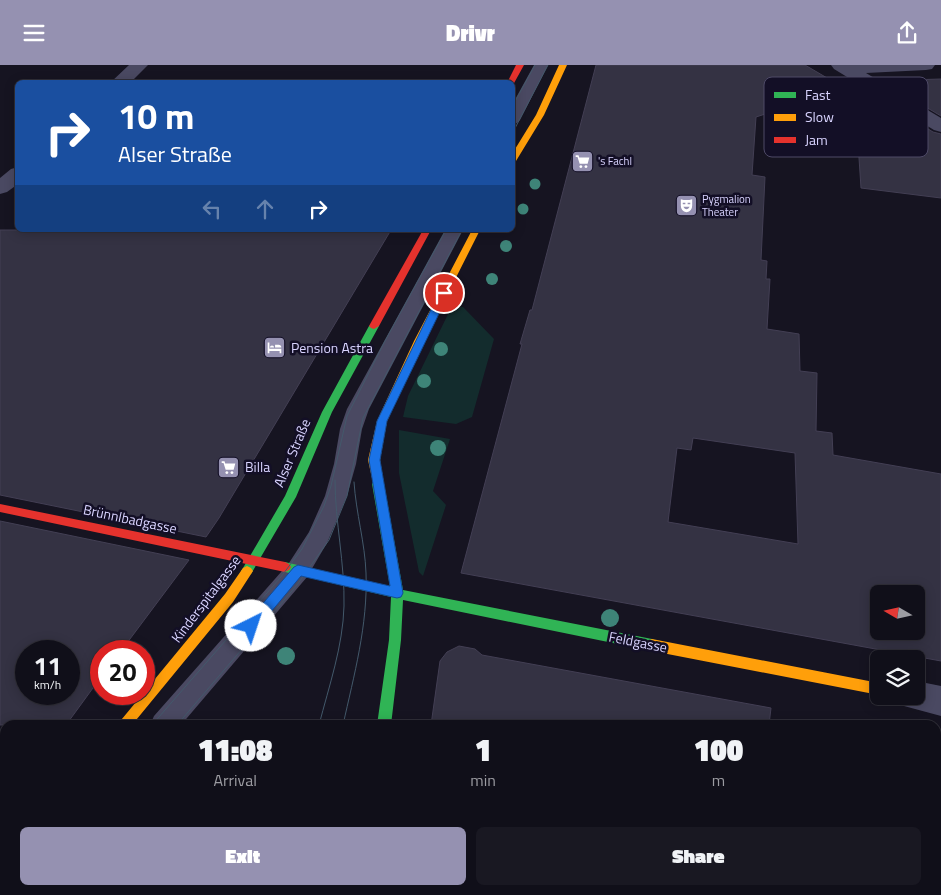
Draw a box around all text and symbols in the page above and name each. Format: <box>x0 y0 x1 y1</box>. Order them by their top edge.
text: Drivr <box>446 16 495 50</box>
icon: menu <box>20 19 48 47</box>
icon: share <box>893 19 921 47</box>
legend <box>764 77 928 157</box>
text: Fast <box>805 84 830 105</box>
text: 10 m <box>118 89 194 143</box>
icon: right <box>35 100 100 165</box>
text: Slow <box>805 106 834 127</box>
text: Jam <box>805 129 828 150</box>
text: Alser Straße <box>118 137 232 171</box>
supermarket icon: 's Fachl <box>570 149 594 173</box>
place label: 's Fachl <box>598 153 632 169</box>
place label: Pygmalion Theater <box>702 191 751 220</box>
theatre icon: Pygmalion Theater <box>674 193 698 217</box>
icon: left <box>198 195 226 223</box>
icon: ahead <box>251 195 279 223</box>
icon: right <box>304 195 332 223</box>
pin <box>423 272 465 314</box>
icon: arrive <box>430 279 458 307</box>
hotel icon: Pension Astra <box>263 336 287 360</box>
place label: Pension Astra <box>291 337 373 358</box>
street label: Alser Straße <box>268 415 315 490</box>
supermarket icon: Billa <box>217 455 241 479</box>
place label: Billa <box>245 456 270 477</box>
street label: Brünnlbadgasse <box>81 498 179 539</box>
street label: Kinderspitalgasse <box>166 551 245 647</box>
north arrow <box>870 585 925 640</box>
map controls <box>870 585 925 705</box>
position arrow <box>224 599 276 651</box>
street label: Feldgasse <box>607 626 669 657</box>
speed limit sign: 20 <box>90 640 155 705</box>
text: 11 <box>33 647 62 685</box>
button: layers <box>870 650 925 705</box>
text: km/h <box>34 675 61 694</box>
text: 11:08 <box>198 727 272 773</box>
text: 1 <box>475 727 491 773</box>
text: 100 <box>694 727 743 773</box>
text: Arrival <box>213 768 257 792</box>
text: min <box>470 768 496 792</box>
text: m <box>712 768 725 792</box>
button: Exit <box>20 827 466 885</box>
button: Share <box>476 827 921 885</box>

